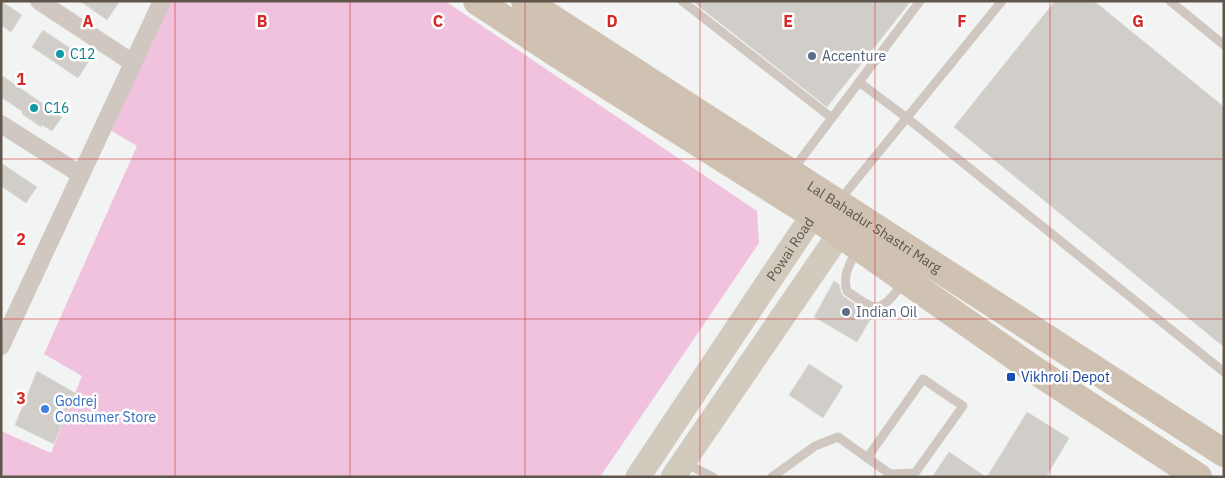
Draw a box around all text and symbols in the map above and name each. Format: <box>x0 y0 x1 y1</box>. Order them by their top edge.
text: A <box>83 11 94 31</box>
text: B <box>257 11 268 31</box>
text: C <box>433 11 443 31</box>
text: D <box>606 11 618 31</box>
text: E <box>783 11 793 31</box>
text: F <box>957 11 967 31</box>
text: G <box>1132 11 1144 31</box>
place label: C12 <box>70 45 96 63</box>
place label: Accenture <box>822 47 886 65</box>
marker: C12 <box>54 48 66 60</box>
marker: Accenture <box>806 50 818 62</box>
text: 1 <box>16 69 26 89</box>
place label: C16 <box>44 99 70 117</box>
marker: C16 <box>28 102 40 114</box>
street label: Lal Bahadur Shastri Marg <box>804 177 945 277</box>
street label: Powai Road <box>762 214 818 285</box>
text: 2 <box>16 229 26 249</box>
place label: Indian Oil <box>856 303 917 321</box>
marker: Indian Oil <box>840 306 852 318</box>
place label: Vikhroli Depot <box>1021 368 1110 386</box>
marker: Vikhroli Depot <box>1005 371 1017 383</box>
text: 3 <box>16 388 26 408</box>
place label: Godrej Consumer Store <box>55 392 157 426</box>
marker: Godrej Consumer Store <box>39 403 51 415</box>

